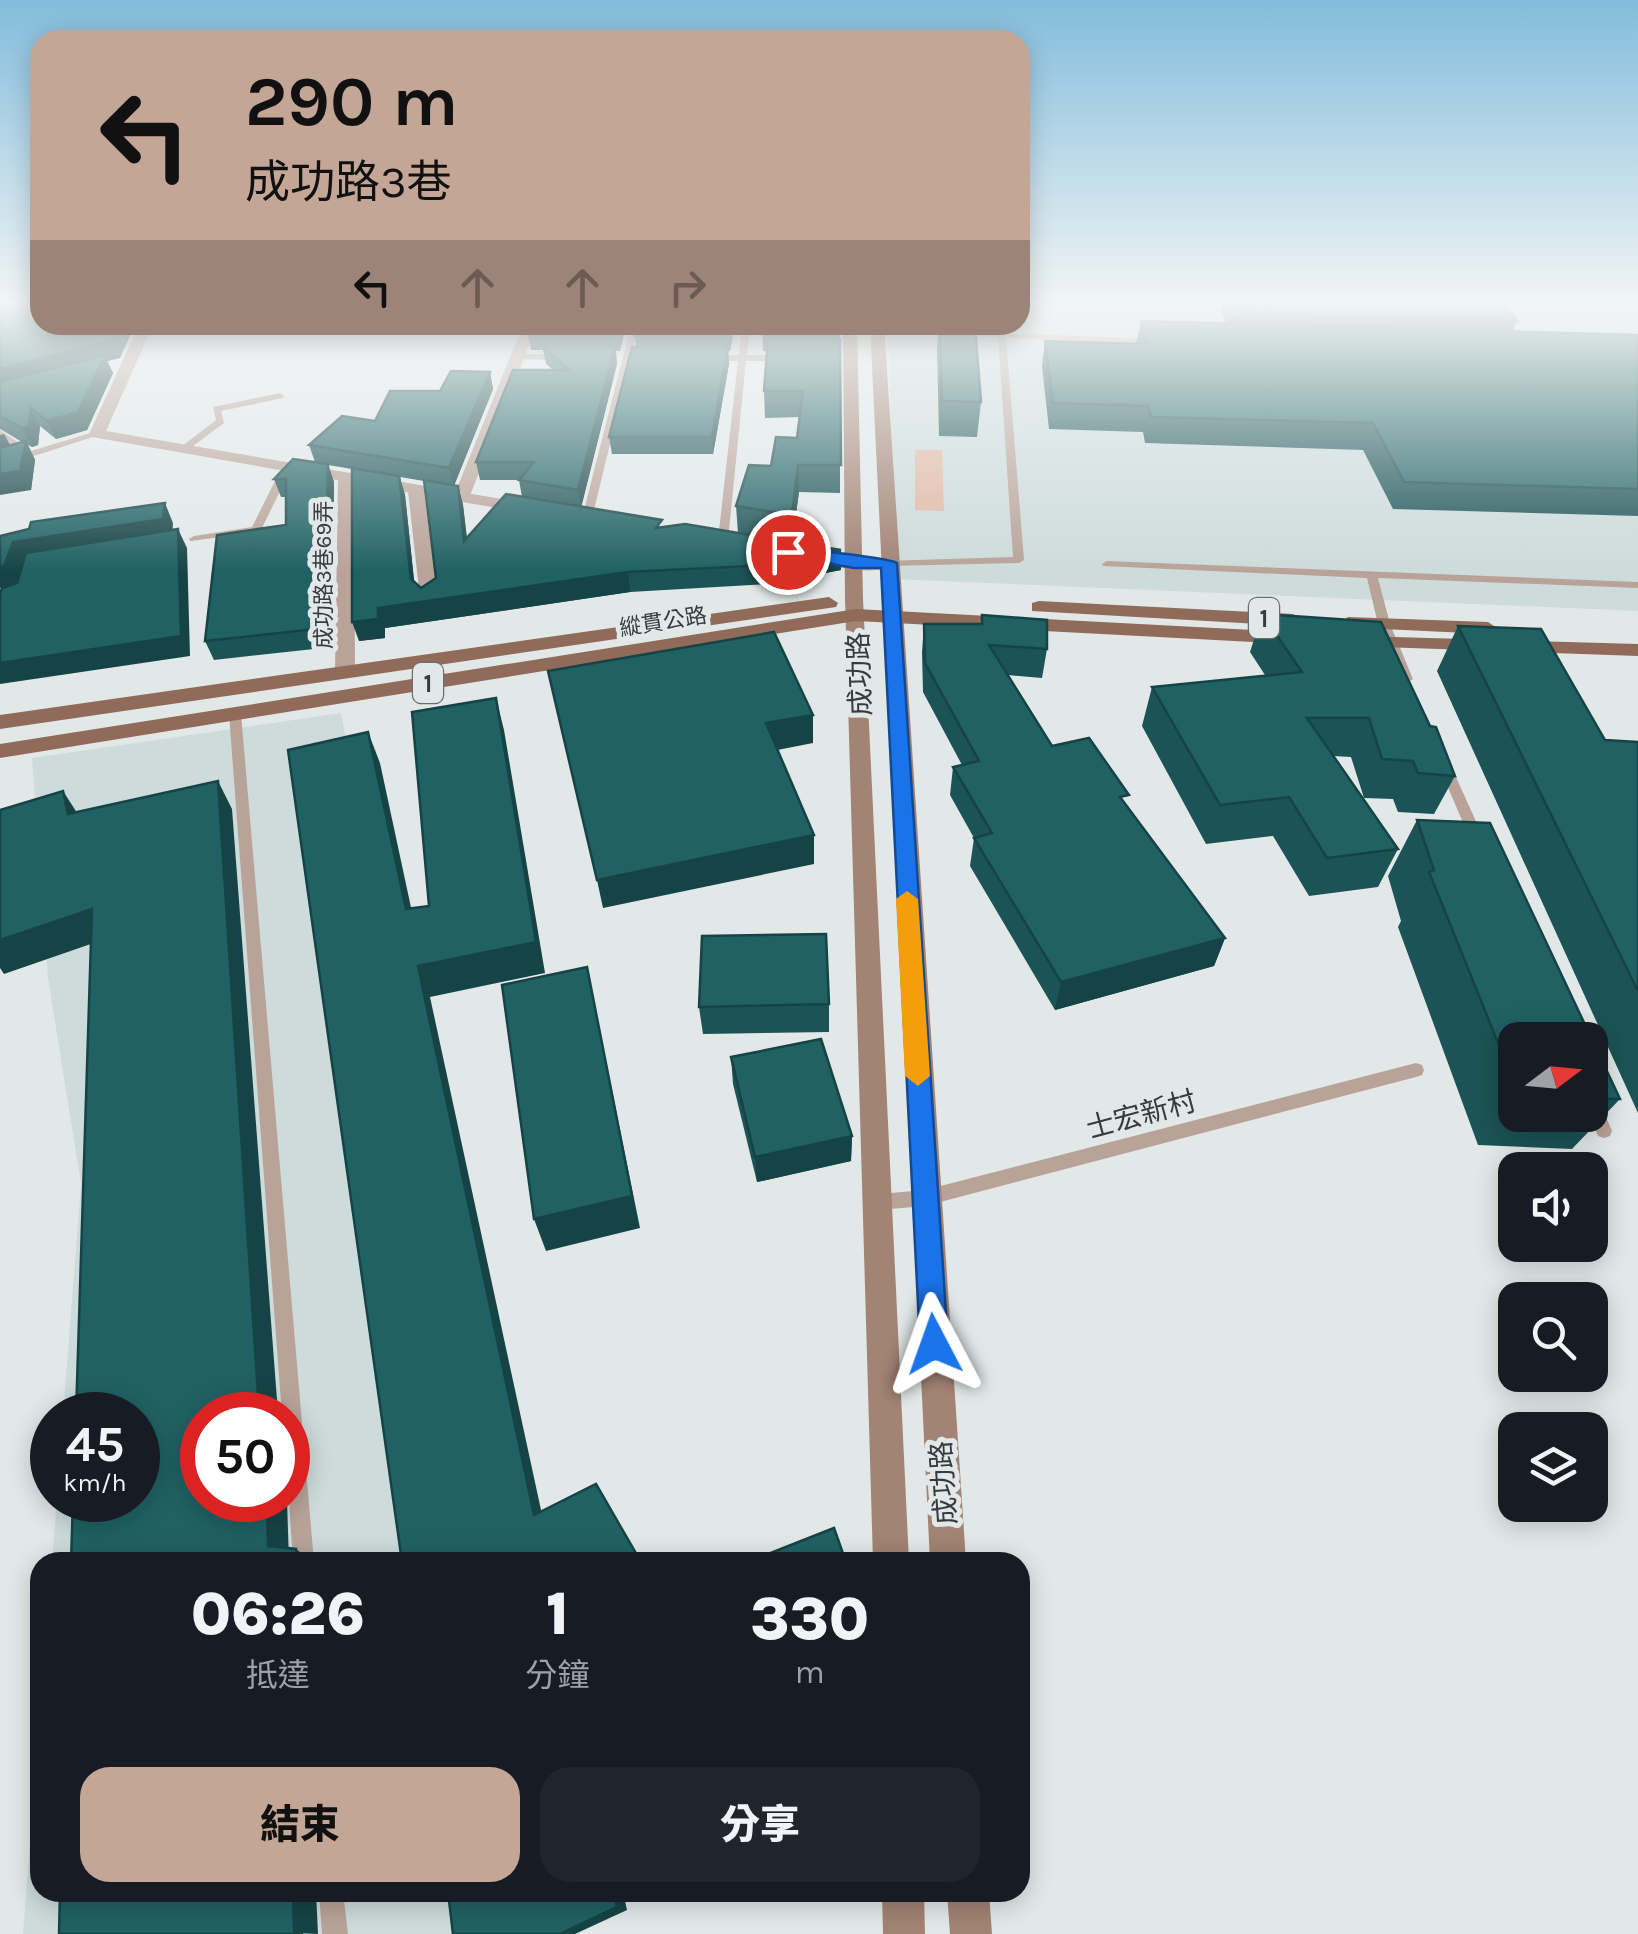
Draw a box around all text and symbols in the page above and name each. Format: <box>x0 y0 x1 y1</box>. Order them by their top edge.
text: 290 m <box>245 61 458 143</box>
icon: left <box>80 70 210 200</box>
text: 成功路3巷 <box>245 156 452 208</box>
icon: left <box>345 260 400 315</box>
icon: ahead <box>450 260 505 315</box>
icon: ahead <box>555 260 610 315</box>
icon: right <box>660 260 715 315</box>
street label: 成功路3巷69弄 <box>311 501 337 649</box>
pin <box>746 510 831 595</box>
icon: arrive <box>761 525 816 580</box>
road number: 1 <box>1249 598 1279 638</box>
street label: 縱貫公路 <box>618 602 709 642</box>
street label: 成功路 <box>842 631 877 717</box>
road number: 1 <box>413 663 443 703</box>
north arrow <box>1498 1022 1608 1132</box>
map controls <box>1498 1022 1608 1522</box>
street label: 士宏新村 <box>1083 1084 1199 1145</box>
button: sound <box>1498 1152 1608 1262</box>
button: search <box>1498 1282 1608 1392</box>
position arrow <box>882 1292 986 1396</box>
speed limit sign: 50 <box>180 1392 310 1522</box>
button: layers <box>1498 1412 1608 1522</box>
text: 45 <box>66 1415 124 1474</box>
street label: 成功路 <box>924 1440 963 1526</box>
text: km/h <box>63 1468 127 1497</box>
text: 06:26 <box>191 1579 365 1649</box>
text: 1 <box>546 1579 569 1649</box>
text: 330 <box>750 1584 869 1654</box>
text: m <box>795 1654 825 1691</box>
text: 抵達 <box>246 1657 310 1694</box>
text: 分鐘 <box>526 1657 590 1694</box>
button: 結束 <box>80 1767 520 1882</box>
button: 分享 <box>540 1767 980 1882</box>

